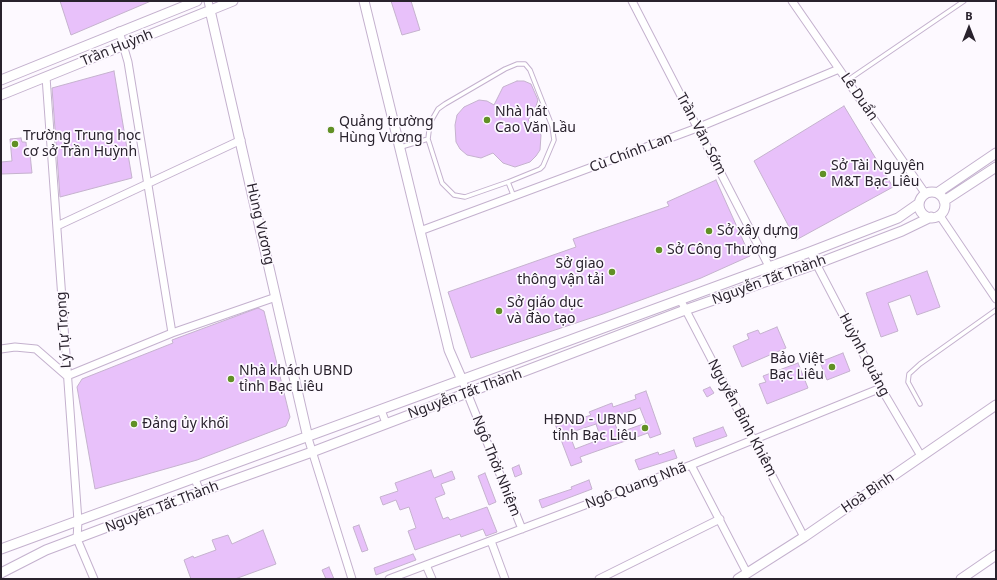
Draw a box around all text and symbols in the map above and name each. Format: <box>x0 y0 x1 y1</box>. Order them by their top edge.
north arrow <box>949 8 989 48</box>
text: B <box>965 8 973 23</box>
street label: Trần Huỳnh <box>79 26 155 70</box>
street label: Lê Duẩn <box>837 70 881 124</box>
street label: Trần Văn Sớm <box>672 90 730 178</box>
place label: Nhà hát Cao Văn Lầu <box>495 104 576 136</box>
place label: Quảng trường Hùng Vương <box>339 114 433 146</box>
marker: Nhà hát Cao Văn Lầu <box>482 115 492 125</box>
marker: Quảng trường Hùng Vương <box>326 125 336 135</box>
place label: Trường Trung học cơ sở Trần Huỳnh <box>23 128 141 160</box>
street label: Cù Chính Lan <box>587 130 675 176</box>
marker: Trường Trung học cơ sở Trần Huỳnh <box>10 139 20 149</box>
place label: Sở Tài Nguyên M&T Bạc Liêu <box>831 158 924 190</box>
marker: Sở Tài Nguyên M&T Bạc Liêu <box>818 169 828 179</box>
street label: Hùng Vương <box>242 181 278 267</box>
place label: Sở xây dựng <box>717 223 798 239</box>
marker: Sở xây dựng <box>704 226 714 236</box>
place label: Sở Công Thương <box>667 242 777 258</box>
marker: Sở Công Thương <box>654 245 664 255</box>
street label: Nguyễn Tất Thành <box>710 252 828 308</box>
place label: Sở giao thông vận tải <box>517 256 604 288</box>
marker: Sở giao thông vận tải <box>607 267 617 277</box>
street label: Lý Tự Trọng <box>53 291 75 369</box>
place label: Sở giáo dục và đào tạo <box>507 295 583 328</box>
marker: Sở giáo dục và đào tạo <box>494 306 504 316</box>
street label: Huỳnh Quảng <box>835 311 893 399</box>
place label: Bảo Việt Bạc Liêu <box>769 351 824 384</box>
street label: Nguyễn Bỉnh Khiêm <box>704 356 780 480</box>
marker: Bảo Việt Bạc Liêu <box>827 362 837 372</box>
place label: Nhà khách UBND tỉnh Bạc Liêu <box>239 363 353 396</box>
street label: Nguyễn Tất Thành <box>406 366 524 422</box>
marker: Nhà khách UBND tỉnh Bạc Liêu <box>226 374 236 384</box>
place label: HĐND - UBND tỉnh Bạc Liêu <box>544 412 637 444</box>
street label: Ngô Thời Nhiệm <box>468 413 524 519</box>
place label: Đảng ủy khối <box>142 416 229 432</box>
marker: Đảng ủy khối <box>129 419 139 429</box>
marker: HĐND - UBND tỉnh Bạc Liêu <box>640 423 650 433</box>
street label: Ngô Quang Nhã <box>583 459 689 513</box>
street label: Hoà Bình <box>838 469 898 517</box>
street label: Nguyễn Tất Thành <box>103 478 221 536</box>

